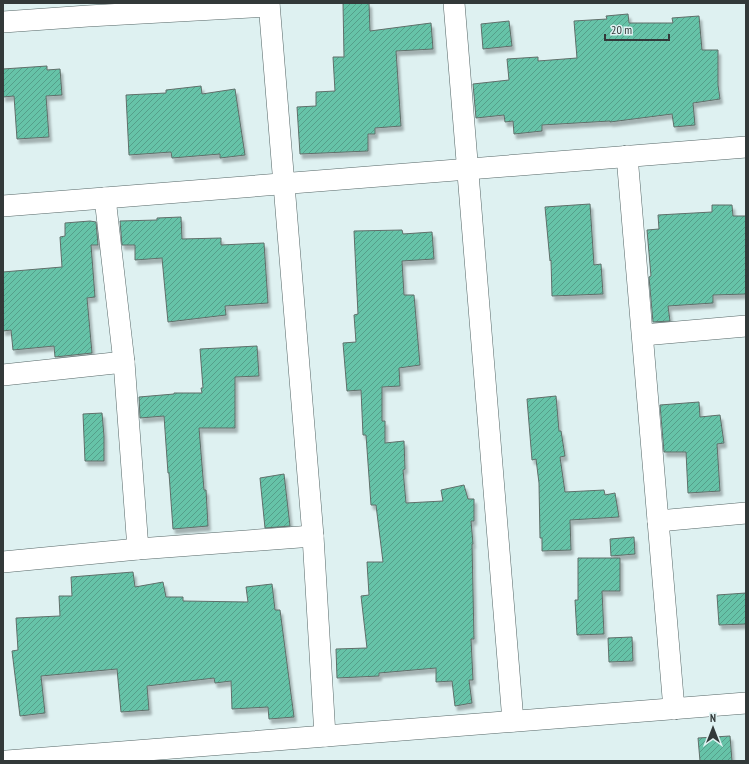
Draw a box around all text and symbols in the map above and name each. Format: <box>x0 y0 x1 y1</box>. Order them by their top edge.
scale bar <box>605 16 669 42</box>
text: 20 m <box>611 22 632 37</box>
north arrow <box>693 708 733 748</box>
text: N <box>710 711 716 725</box>

